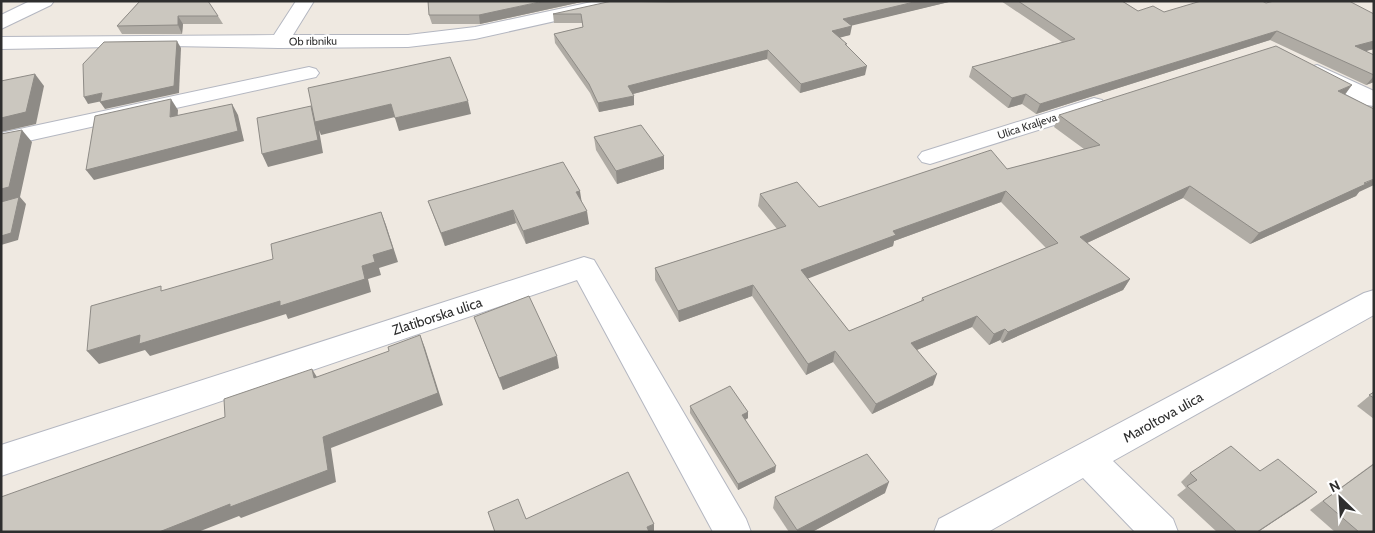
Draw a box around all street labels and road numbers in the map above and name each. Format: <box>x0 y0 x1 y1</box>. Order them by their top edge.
street label: Ob ribniku <box>289 34 337 48</box>
street label: Ulica Kraljeva <box>996 110 1059 142</box>
street label: Zlatiborska ulica <box>390 293 485 339</box>
street label: Maroltova ulica <box>1120 387 1206 446</box>

